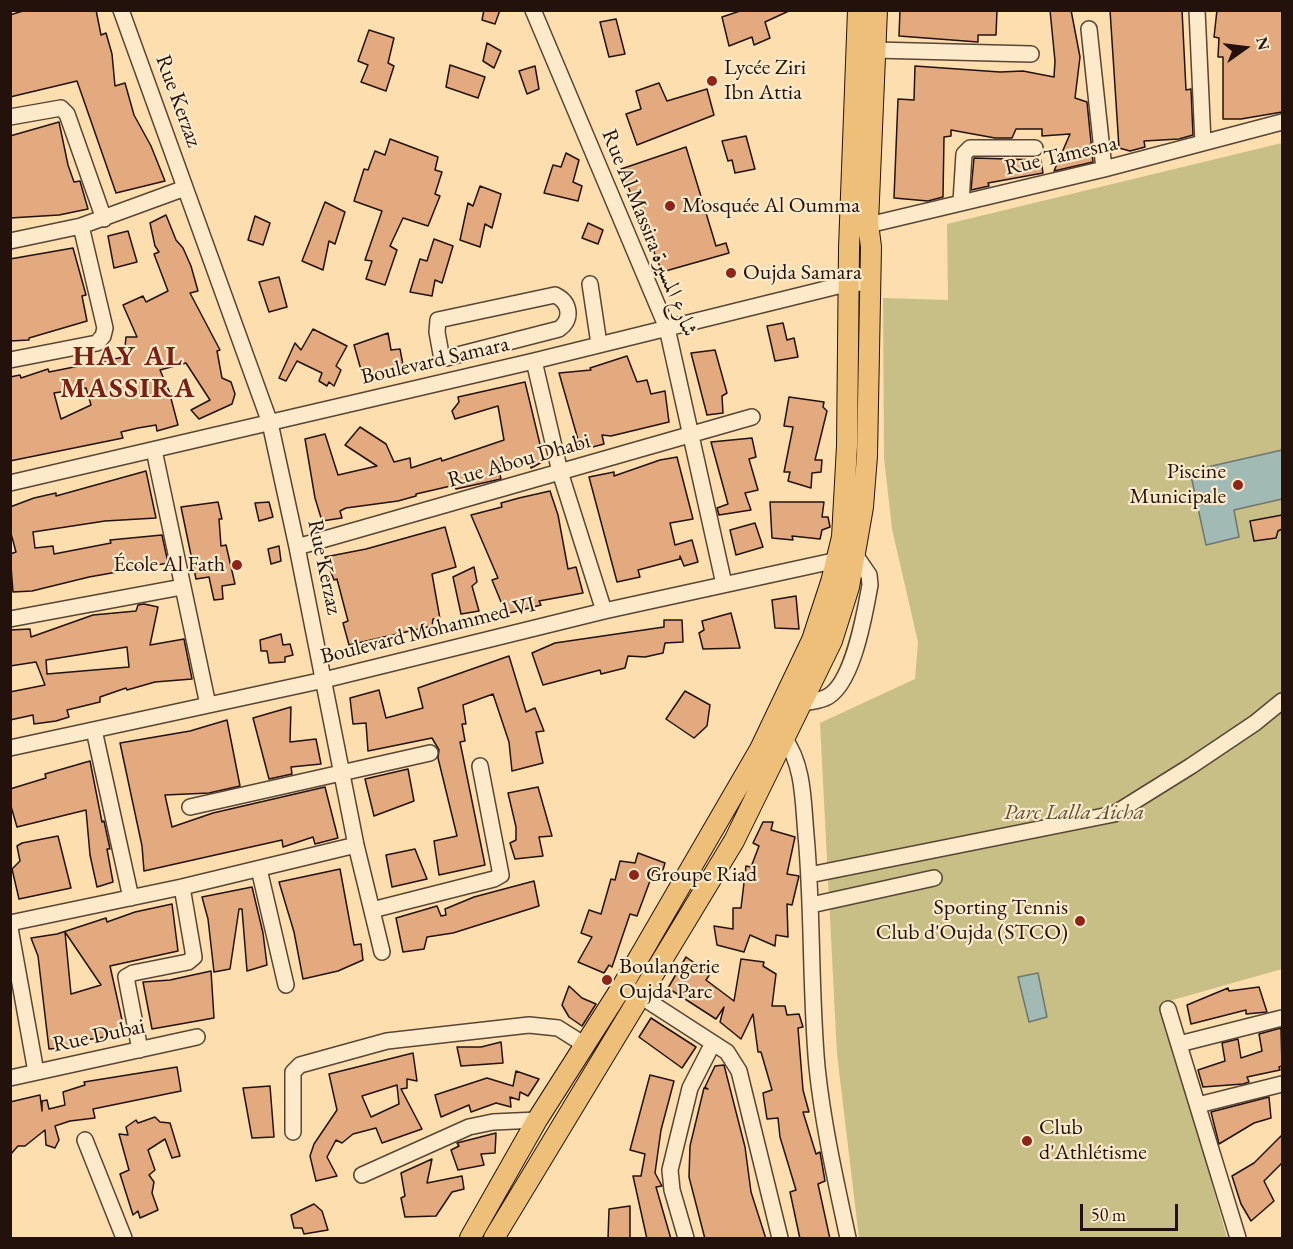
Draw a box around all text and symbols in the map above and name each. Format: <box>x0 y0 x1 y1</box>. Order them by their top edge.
north arrow <box>1215 18 1275 78</box>
text: N <box>1251 35 1275 52</box>
street label: Rue Kerzaz <box>149 51 207 151</box>
place label: Lycée Ziri Ibn Attia <box>724 55 806 106</box>
marker: Lycée Ziri Ibn Attia <box>705 74 719 88</box>
street label: Rue Al Massira شارع المسيرة <box>595 125 703 341</box>
street label: Rue Tamesna <box>1002 130 1120 182</box>
place label: Mosquée Al Oumma <box>682 193 860 219</box>
marker: Mosquée Al Oumma <box>663 199 677 213</box>
place label: Oujda Samara <box>743 260 862 286</box>
marker: Oujda Samara <box>724 266 738 280</box>
street label: Boulevard Samara <box>358 331 512 391</box>
district label: HAY AL MASSIRA <box>60 340 196 406</box>
street label: Rue Abou Dhabi <box>445 428 593 494</box>
place label: Piscine Municipale <box>1130 459 1226 511</box>
marker: Piscine Municipale <box>1231 478 1245 492</box>
street label: Rue Kerzaz <box>301 517 347 617</box>
place label: École Al Fath <box>113 552 225 578</box>
marker: École Al Fath <box>230 558 244 572</box>
street label: Boulevard Mohammed VI <box>318 592 538 670</box>
park label: Parc Lalla Aicha <box>1004 800 1144 826</box>
place label: Groupe Riad <box>646 862 757 888</box>
marker: Groupe Riad <box>627 868 641 882</box>
place label: Sporting Tennis Club d'Oujda (STCO) <box>876 895 1068 946</box>
marker: Sporting Tennis Club d'Oujda (STCO) <box>1073 914 1087 928</box>
place label: Boulangerie Oujda Parc <box>619 954 720 1005</box>
marker: Boulangerie Oujda Parc <box>600 973 614 987</box>
street label: Rue Dubai <box>51 1013 147 1059</box>
place label: Club d'Athlétisme <box>1039 1115 1147 1166</box>
marker: Club d'Athlétisme <box>1020 1134 1034 1148</box>
scale bar <box>1083 1192 1180 1230</box>
text: 50 m <box>1091 1203 1126 1226</box>

